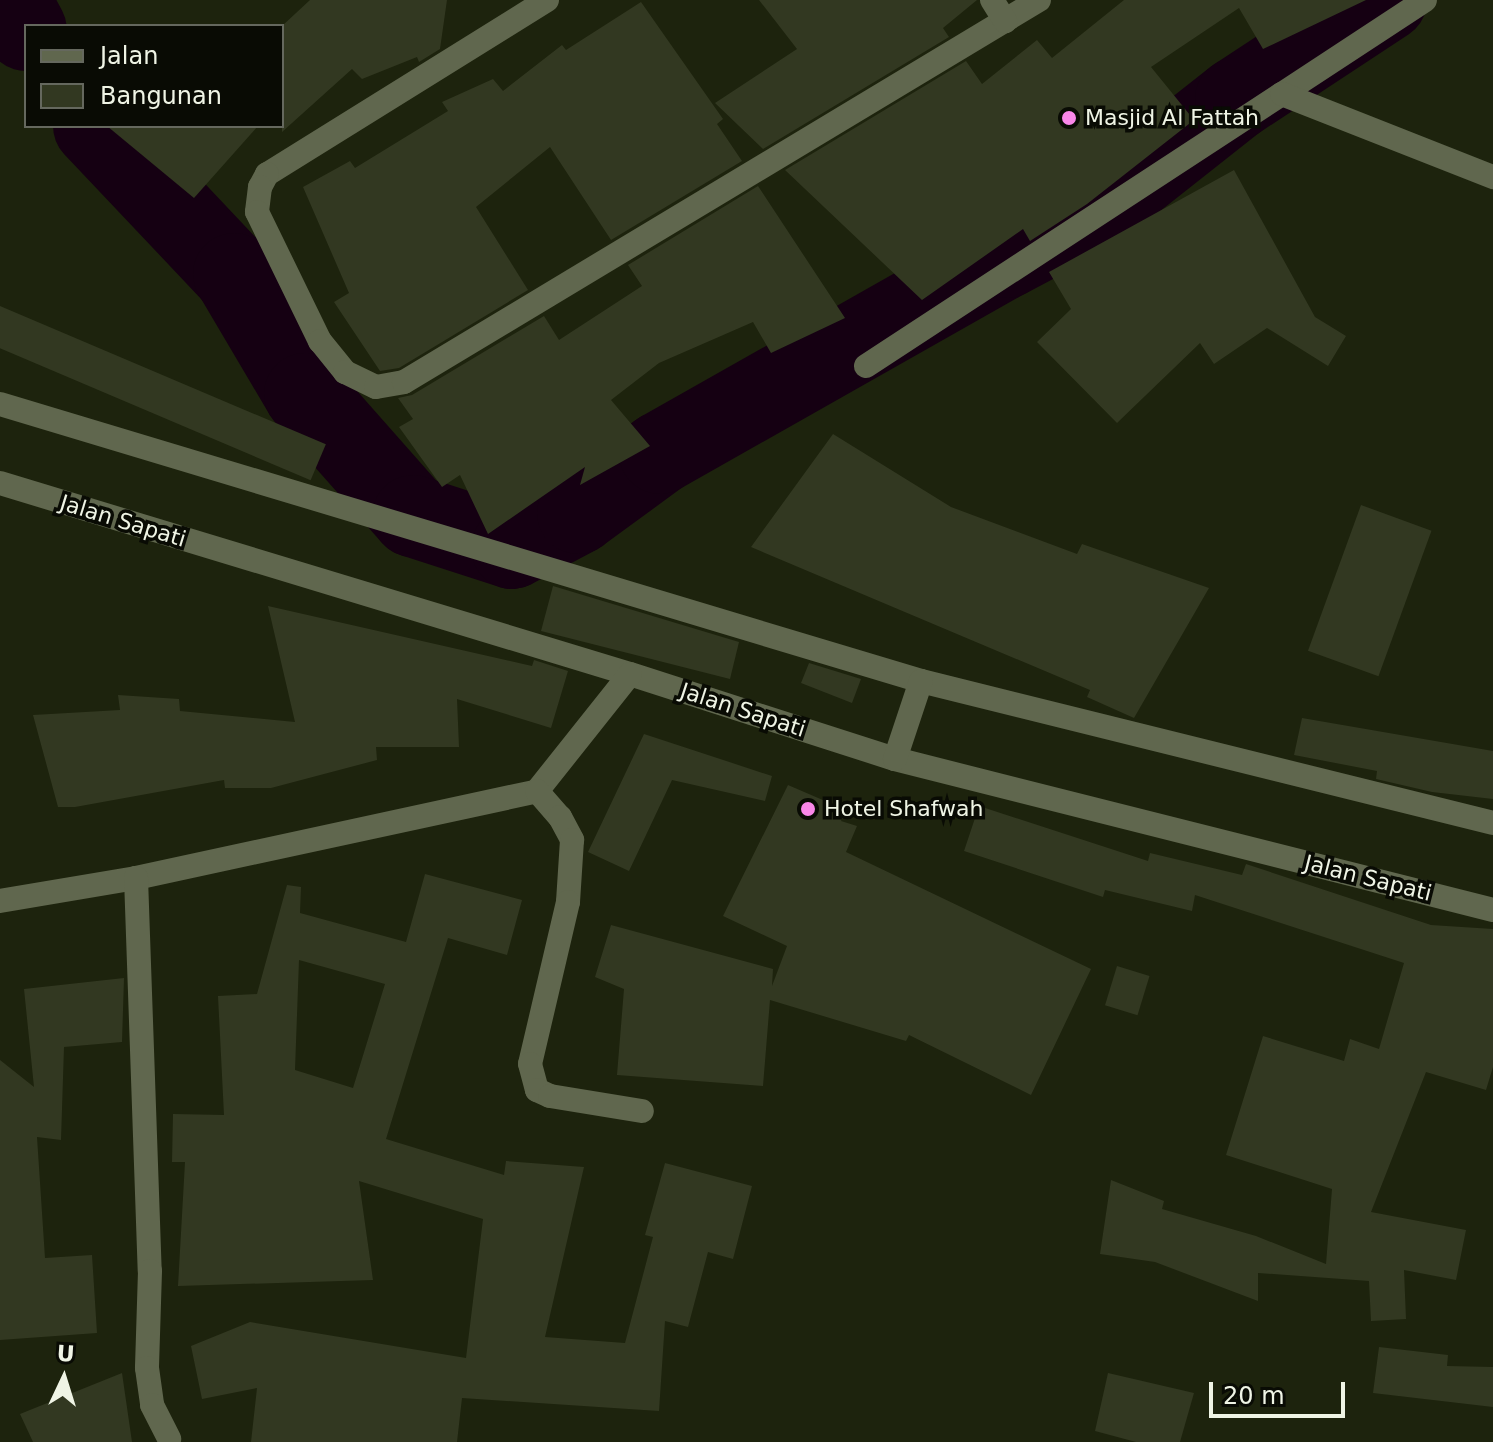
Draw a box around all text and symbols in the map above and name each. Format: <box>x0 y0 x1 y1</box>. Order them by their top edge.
legend <box>24 24 284 128</box>
text: Jalan <box>100 42 158 70</box>
text: Bangunan <box>100 82 222 110</box>
place label: Masjid Al Fattah <box>1085 105 1259 131</box>
marker: Masjid Al Fattah <box>1060 109 1078 127</box>
street label: Jalan Sapati <box>57 489 189 553</box>
street label: Jalan Sapati <box>677 677 809 743</box>
place label: Hotel Shafwah <box>824 796 983 822</box>
marker: Hotel Shafwah <box>799 800 817 818</box>
street label: Jalan Sapati <box>1302 849 1434 907</box>
north arrow <box>24 1338 104 1418</box>
text: U <box>56 1340 75 1367</box>
scale bar <box>1213 1366 1349 1416</box>
text: 20 m <box>1223 1382 1285 1410</box>

